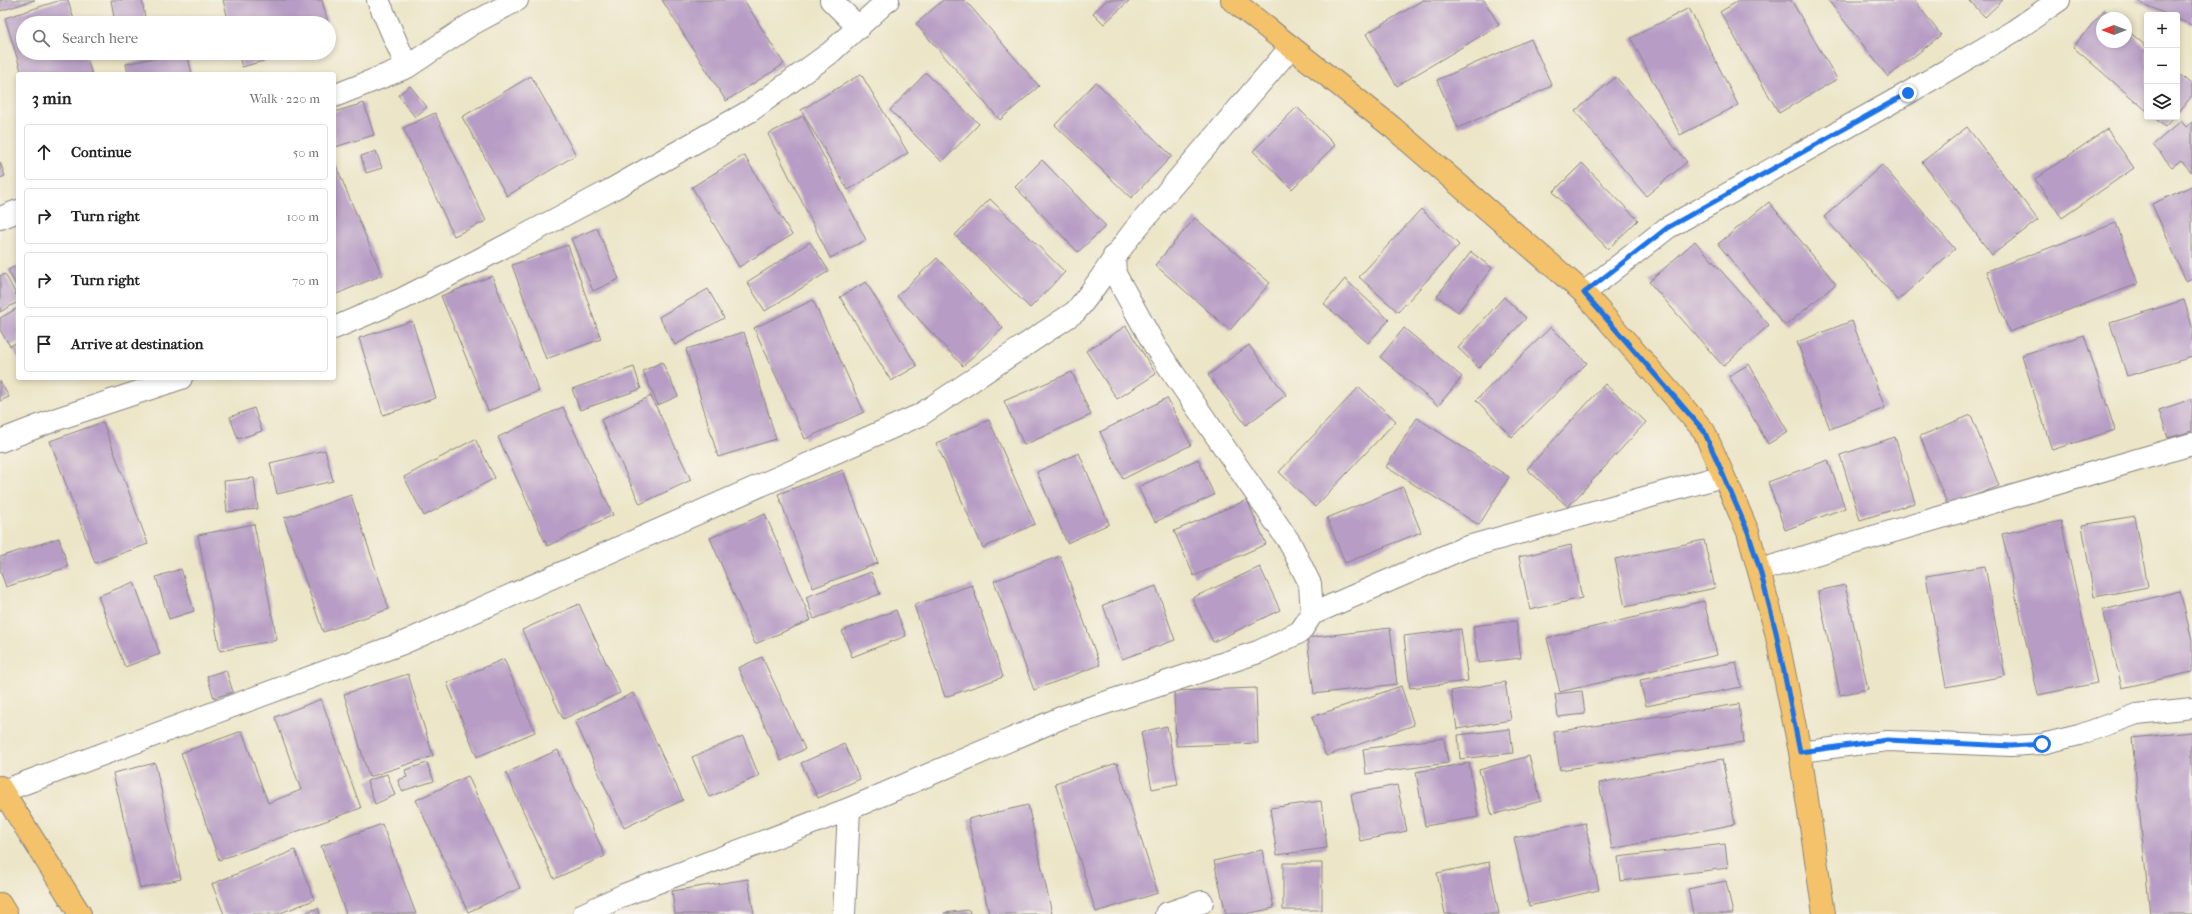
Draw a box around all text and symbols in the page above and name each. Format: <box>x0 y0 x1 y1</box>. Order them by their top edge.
north arrow <box>2096 12 2132 48</box>
map controls <box>2144 12 2180 120</box>
button: + <box>2144 12 2180 48</box>
search box <box>16 16 336 60</box>
icon: search <box>30 27 52 49</box>
text: Search here <box>62 29 138 47</box>
button: − <box>2144 48 2180 84</box>
route end <box>1899 84 1917 102</box>
button: layers <box>2144 84 2180 120</box>
text: 3 min <box>32 88 72 108</box>
text: Walk · 220 m <box>249 91 320 106</box>
icon: ahead <box>33 141 55 163</box>
text: Continue <box>71 143 131 161</box>
text: 50 m <box>293 145 319 160</box>
icon: right <box>33 205 55 227</box>
text: Turn right <box>71 207 140 225</box>
text: 100 m <box>286 209 319 224</box>
icon: right <box>33 269 55 291</box>
text: Turn right <box>71 271 140 289</box>
text: 70 m <box>292 273 319 288</box>
icon: arrive <box>33 333 55 355</box>
text: Arrive at destination <box>71 335 203 353</box>
route start <box>2033 735 2051 753</box>

